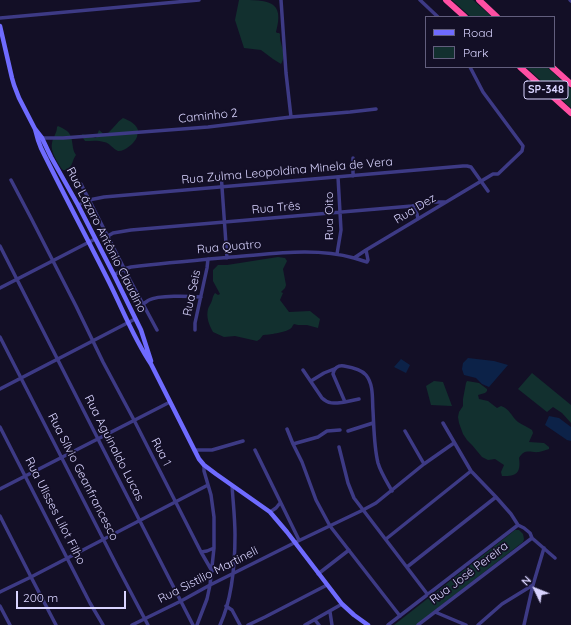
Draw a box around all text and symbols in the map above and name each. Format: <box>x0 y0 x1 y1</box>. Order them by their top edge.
legend <box>425 16 555 68</box>
text: Road <box>463 25 493 40</box>
text: Park <box>463 45 488 60</box>
road number: SP-348 <box>524 81 568 99</box>
street label: Caminho 2 <box>178 106 238 126</box>
street label: Rua Zulma Leopoldina Minela de Vera <box>181 155 393 187</box>
street label: Rua Lázaro Antônio Claudino <box>63 165 149 315</box>
street label: Rua Dez <box>391 191 439 227</box>
street label: Rua Oito <box>322 192 336 240</box>
street label: Rua Três <box>251 199 301 217</box>
street label: Rua Quatro <box>196 237 262 257</box>
street label: Rua Seis <box>180 269 204 317</box>
street label: Rua Aguinaldo Lucas <box>81 393 147 503</box>
street label: Rua Sílvio Geanfrancesco <box>45 411 121 543</box>
street label: Rua 1 <box>148 435 174 469</box>
street label: Rua Ulisses Lilot Filho <box>22 455 88 567</box>
street label: Rua José Pereira <box>427 539 511 607</box>
street label: Rua Sistilio Martineli <box>156 544 260 606</box>
north arrow <box>515 569 555 609</box>
text: N <box>518 573 534 589</box>
scale bar <box>18 583 128 609</box>
text: 200 m <box>23 590 58 605</box>

